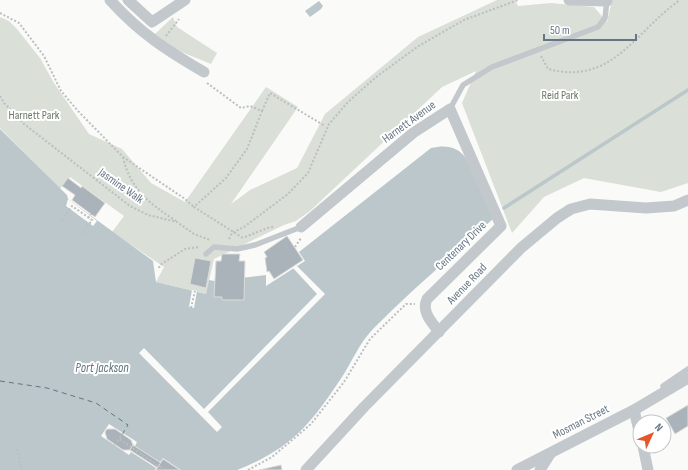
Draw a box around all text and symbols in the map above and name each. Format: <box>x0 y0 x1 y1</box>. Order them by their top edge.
scale bar <box>544 16 636 42</box>
text: 50 m <box>550 23 570 38</box>
park label: Reid Park <box>542 88 579 103</box>
street label: Harnett Avenue <box>379 97 439 146</box>
park label: Harnett Park <box>9 108 60 123</box>
street label: Jasmine Walk <box>95 164 147 207</box>
street label: Centenary Drive <box>432 218 490 274</box>
street label: Avenue Road <box>443 260 490 308</box>
water label: Port Jackson <box>75 360 129 376</box>
street label: Mosman Street <box>550 401 612 443</box>
north arrow <box>632 414 672 454</box>
text: N <box>652 421 666 434</box>

